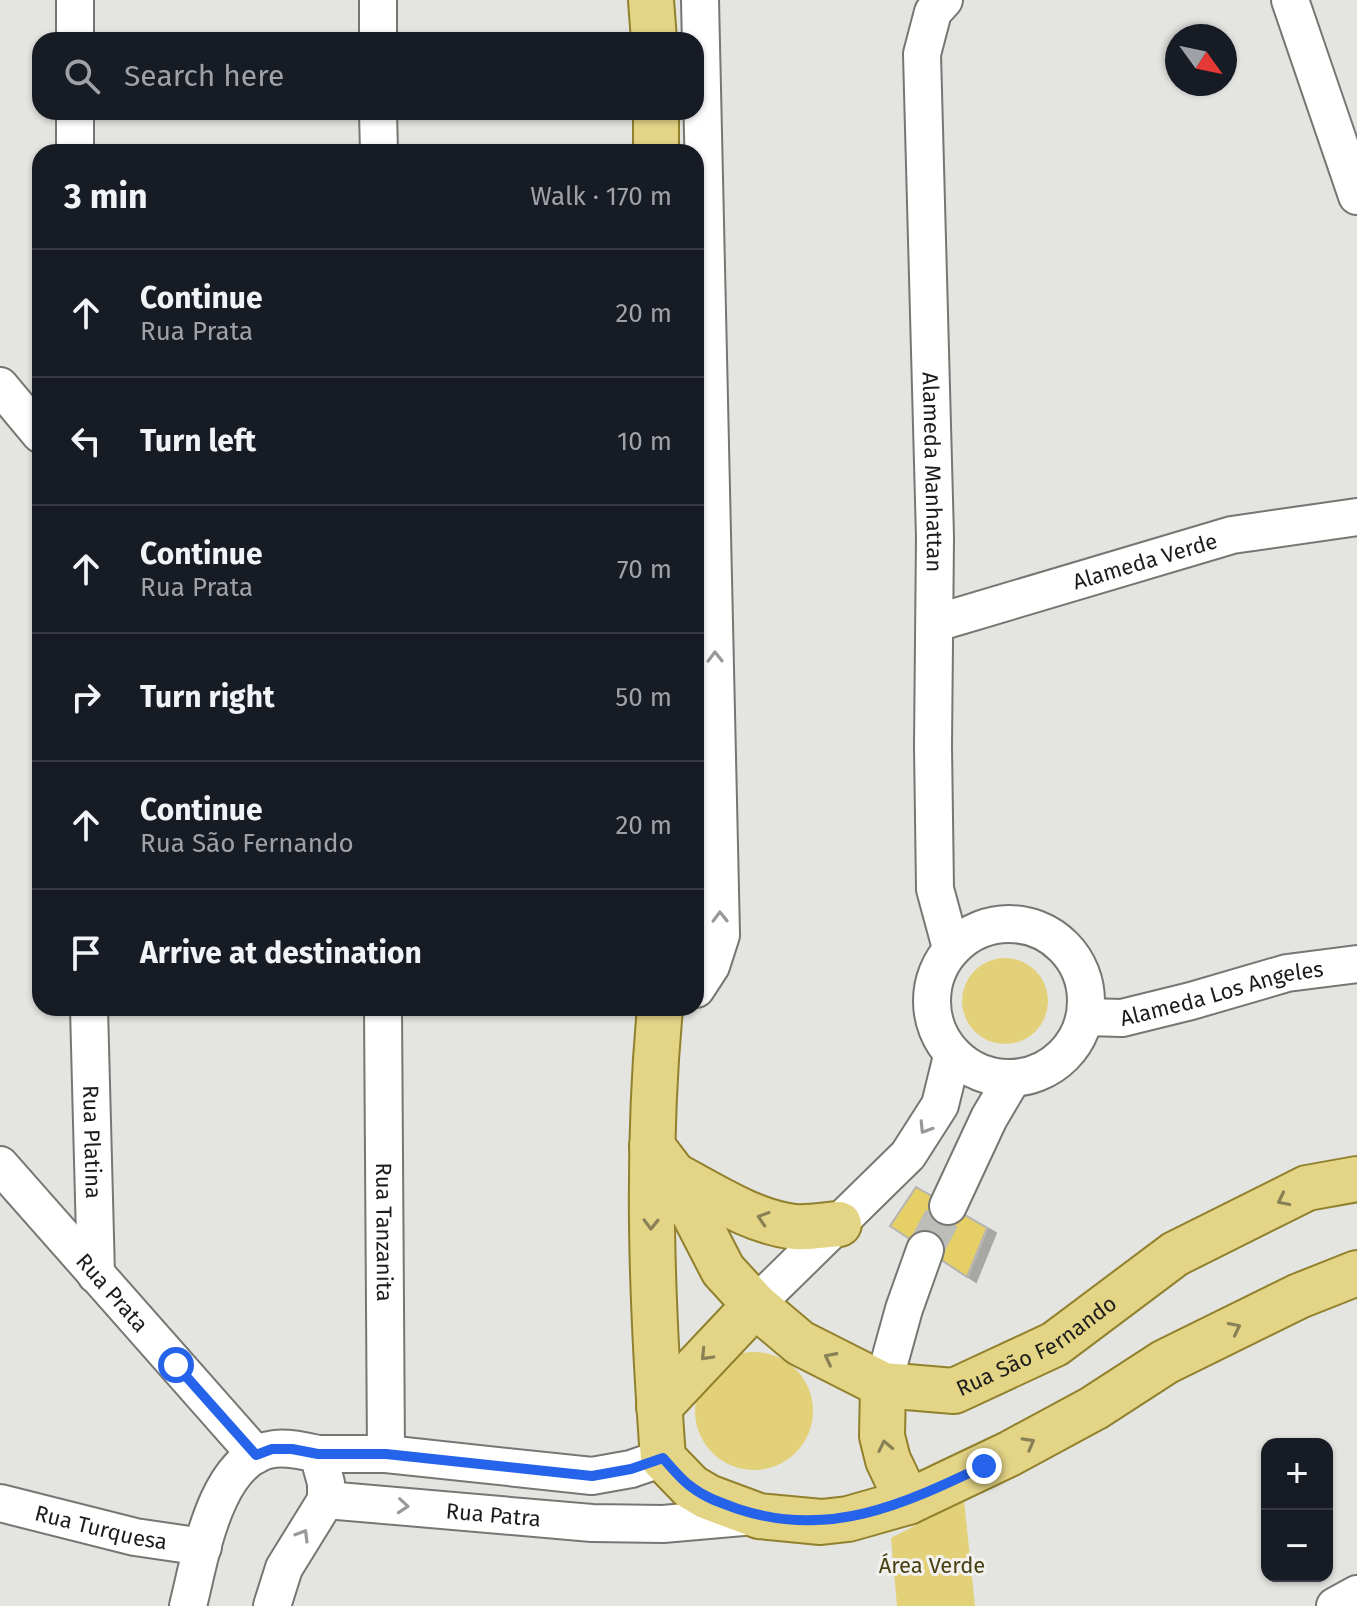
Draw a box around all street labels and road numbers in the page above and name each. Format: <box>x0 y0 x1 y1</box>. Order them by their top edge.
street label: Alameda Manhattan <box>917 372 948 572</box>
street label: Alameda Verde <box>1070 527 1221 596</box>
street label: Alameda Los Angeles <box>1117 955 1325 1032</box>
street label: Rua Platina <box>77 1085 107 1199</box>
street label: Rua Tanzanita <box>370 1162 398 1302</box>
street label: Rua Prata <box>70 1248 154 1338</box>
street label: Rua São Fernando <box>952 1290 1122 1402</box>
street label: Rua Patra <box>445 1497 542 1533</box>
street label: Rua Turquesa <box>32 1499 169 1556</box>

